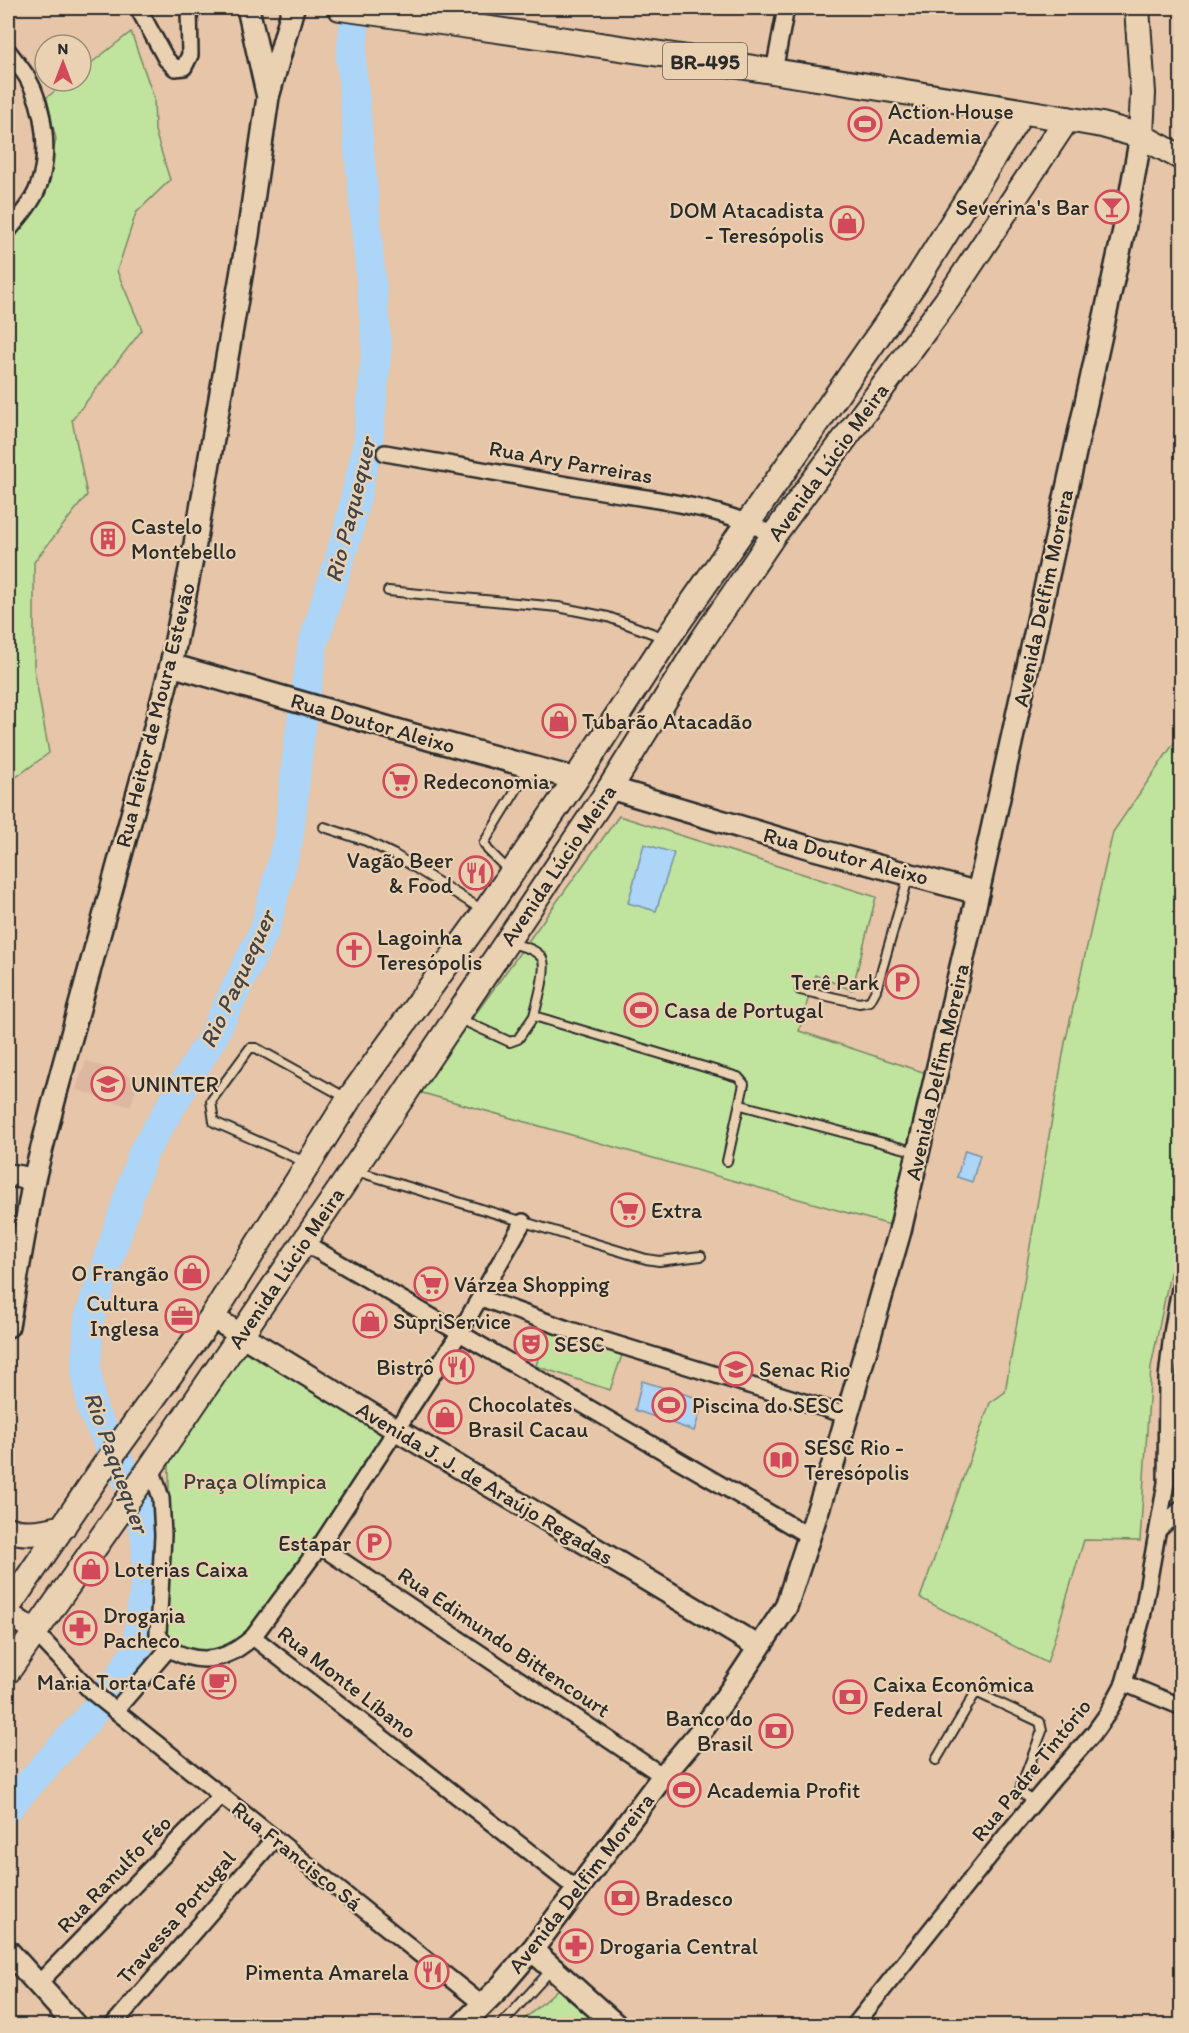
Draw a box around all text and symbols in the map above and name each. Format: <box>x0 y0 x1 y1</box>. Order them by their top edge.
north arrow <box>33 33 93 93</box>
text: N <box>58 39 68 58</box>
road number: BR-495 <box>663 43 747 79</box>
place label: Action House Academia <box>888 98 1014 150</box>
sports icon: Action House Academia <box>847 106 883 142</box>
bar icon: Severina's Bar <box>1094 189 1130 225</box>
place label: Severina's Bar <box>956 194 1090 221</box>
place label: DOM Atacadista - Teresópolis <box>669 197 825 249</box>
shop icon: DOM Atacadista - Teresópolis <box>829 205 865 241</box>
street label: Avenida Lúcio Meira <box>762 378 895 546</box>
water label: Rio Paquequer <box>318 432 383 585</box>
street label: Rua Ary Parreiras <box>487 434 655 490</box>
street label: Avenida Delfim Moreira <box>1007 487 1079 709</box>
place label: Castelo Montebello <box>131 513 237 565</box>
building icon: Castelo Montebello <box>90 521 126 557</box>
street label: Rua Heitor de Moura Estevão <box>109 580 201 850</box>
street label: Rua Doutor Aleixo <box>288 687 458 759</box>
shop icon: Tubarão Atacadão <box>541 703 577 739</box>
place label: Tubarão Atacadão <box>582 708 752 735</box>
supermarket icon: Redeconomia <box>382 763 418 799</box>
place label: Redeconomia <box>423 768 550 795</box>
street label: Avenida Lúcio Meira <box>494 779 622 951</box>
street label: Rua Doutor Aleixo <box>761 821 931 891</box>
place label: Vagão Beer & Food <box>347 847 453 899</box>
restaurant icon: Vagão Beer & Food <box>458 855 494 891</box>
water label: Rio Paquequer <box>193 904 282 1052</box>
place label: Lagoinha Teresópolis <box>377 924 482 976</box>
church icon: Lagoinha Teresópolis <box>336 932 372 968</box>
street label: Avenida Delfim Moreira <box>899 961 975 1183</box>
parking icon: Terê Park <box>884 964 920 1000</box>
place label: Terê Park <box>791 969 880 996</box>
sports icon: Casa de Portugal <box>623 992 659 1028</box>
place label: Casa de Portugal <box>664 997 824 1024</box>
school or university icon: UNINTER <box>90 1066 126 1102</box>
place label: UNINTER <box>131 1071 219 1098</box>
street label: Avenida Lúcio Meira <box>222 1182 350 1354</box>
supermarket icon: Extra <box>610 1192 646 1228</box>
place label: Extra <box>651 1197 703 1224</box>
shop icon: O Frangão <box>174 1255 210 1291</box>
place label: O Frangão <box>71 1260 169 1287</box>
supermarket icon: Várzea Shopping <box>413 1266 449 1302</box>
place label: Várzea Shopping <box>454 1271 610 1298</box>
place label: Cultura Inglesa <box>86 1290 160 1342</box>
office icon: Cultura Inglesa <box>164 1298 200 1334</box>
shop icon: SupriService <box>352 1303 388 1339</box>
place label: SupriService <box>393 1308 511 1335</box>
theatre icon: SESC <box>513 1326 549 1362</box>
place label: SESC <box>554 1331 605 1358</box>
restaurant icon: Bistrô <box>439 1349 475 1385</box>
school or university icon: Senac Rio <box>718 1351 754 1387</box>
place label: Bistrô <box>376 1354 434 1381</box>
place label: Senac Rio <box>759 1356 851 1383</box>
sports icon: Piscina do SESC <box>651 1387 687 1423</box>
water label: Rio Paquequer <box>78 1388 157 1539</box>
place label: Chocolates Brasil Cacau <box>468 1391 588 1443</box>
place label: Piscina do SESC <box>692 1392 844 1419</box>
street label: Avenida J. J. de Araújo Regadas <box>352 1395 618 1571</box>
shop icon: Chocolates Brasil Cacau <box>427 1399 463 1435</box>
place label: SESC Rio - Teresópolis <box>804 1434 909 1486</box>
library icon: SESC Rio - Teresópolis <box>763 1442 799 1478</box>
park label: Praça Olímpica <box>183 1468 327 1495</box>
parking icon: Estapar <box>356 1525 392 1561</box>
place label: Estapar <box>278 1530 351 1557</box>
shop icon: Loterias Caixa <box>73 1551 109 1587</box>
place label: Loterias Caixa <box>114 1556 249 1583</box>
street label: Rua Edimundo Bittencourt <box>393 1561 615 1723</box>
place label: Drogaria Pacheco <box>103 1602 186 1654</box>
pharmacy icon: Drogaria Pacheco <box>62 1610 98 1646</box>
street label: Rua Monte Líbano <box>272 1619 422 1745</box>
cafe icon: Maria Torta Café <box>201 1664 237 1700</box>
place label: Maria Torta Café <box>37 1669 196 1696</box>
place label: Caixa Econômica Federal <box>873 1671 1035 1723</box>
bank icon: Caixa Econômica Federal <box>832 1679 868 1715</box>
street label: Rua Padre Tintório <box>965 1693 1097 1847</box>
place label: Banco do Brasil <box>666 1705 753 1757</box>
bank icon: Banco do Brasil <box>758 1713 794 1749</box>
sports icon: Academia Profit <box>666 1772 702 1808</box>
place label: Academia Profit <box>707 1777 860 1804</box>
street label: Avenida Delfim Moreira <box>502 1787 660 1979</box>
street label: Rua Francisco Sá <box>226 1795 368 1917</box>
street label: Rua Ranulfo Féo <box>51 1809 177 1939</box>
street label: Travessa Portugal <box>111 1845 241 1989</box>
bank icon: Bradesco <box>604 1880 640 1916</box>
place label: Bradesco <box>645 1885 733 1912</box>
pharmacy icon: Drogaria Central <box>558 1928 594 1964</box>
place label: Drogaria Central <box>599 1933 758 1960</box>
restaurant icon: Pimenta Amarela <box>414 1954 450 1990</box>
place label: Pimenta Amarela <box>245 1959 410 1986</box>

